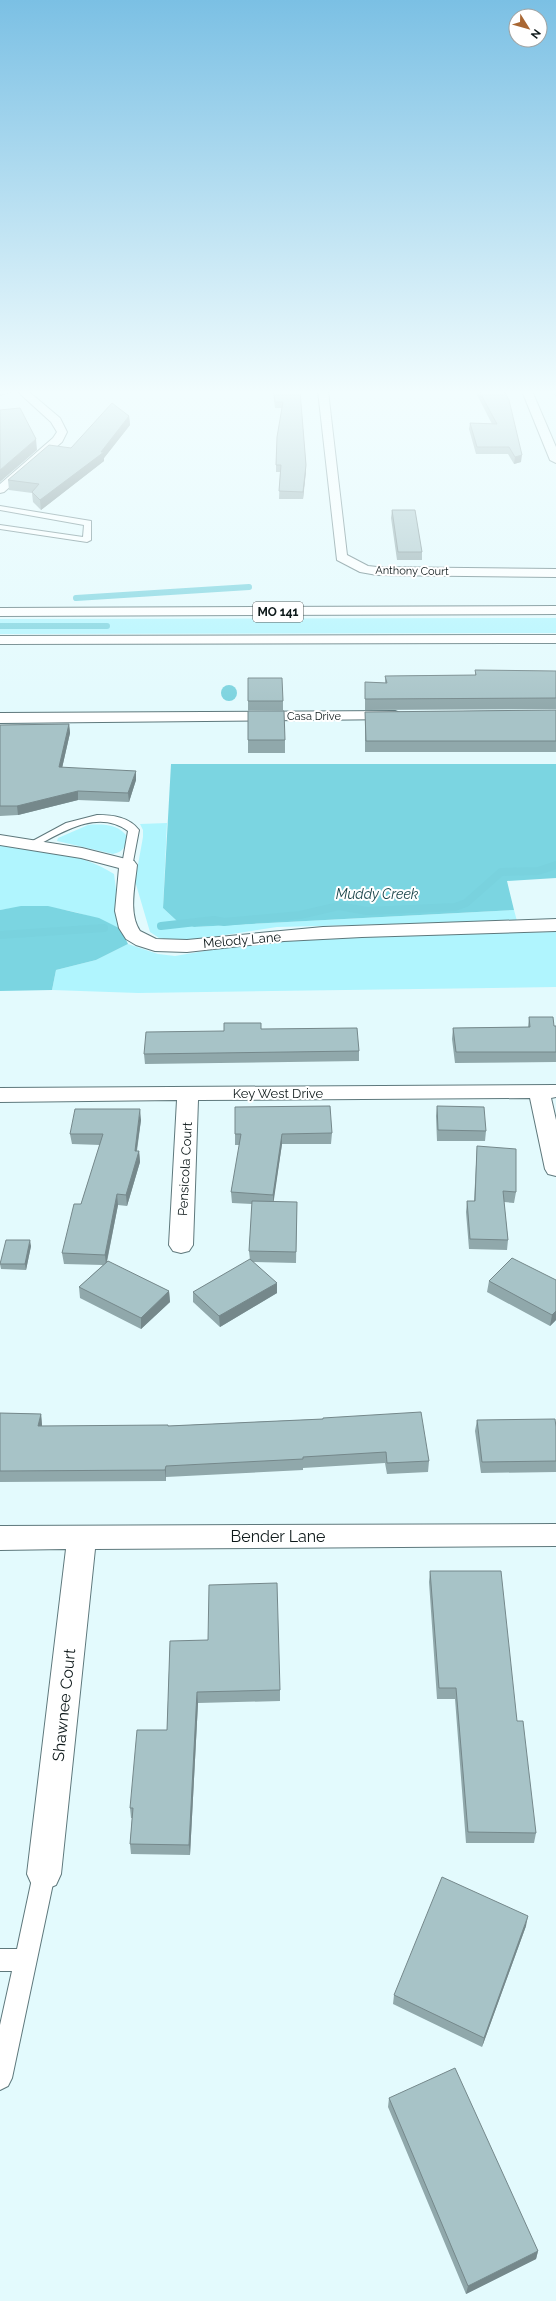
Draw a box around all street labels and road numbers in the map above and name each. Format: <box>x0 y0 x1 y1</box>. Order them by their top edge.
street label: Anthony Court <box>375 564 449 578</box>
road number: MO 141 <box>253 602 303 622</box>
street label: Casa Drive <box>287 710 341 723</box>
street label: Melody Lane <box>202 929 282 951</box>
street label: Key West Drive <box>233 1086 324 1101</box>
street label: Pensicola Court <box>175 1121 195 1216</box>
street label: Bender Lane <box>231 1527 325 1546</box>
street label: Shawnee Court <box>49 1647 79 1763</box>

